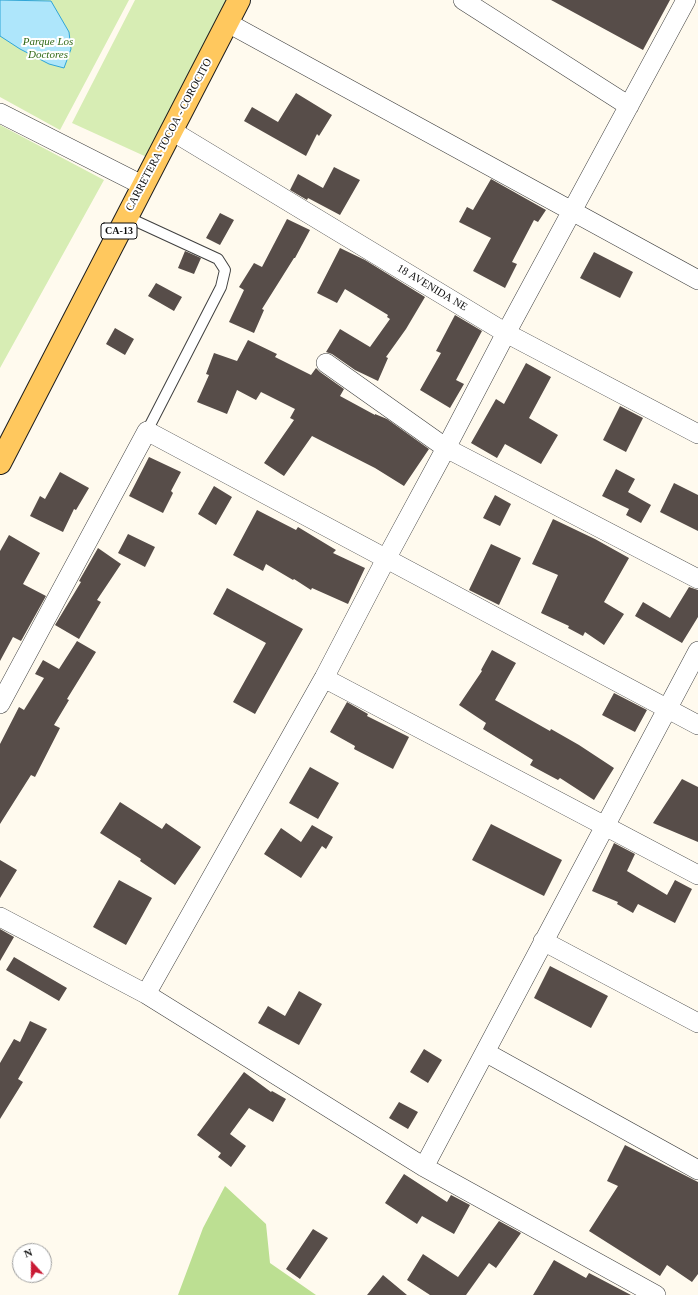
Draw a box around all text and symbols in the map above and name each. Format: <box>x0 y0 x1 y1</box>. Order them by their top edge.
park label: Parque Los Doctores <box>23 35 73 61</box>
street label: CARRETERA TOCOA - COROCITO <box>123 56 215 214</box>
road number: CA-13 <box>101 223 137 239</box>
street label: 18 AVENIDA NE <box>394 262 470 314</box>
north arrow <box>12 1243 52 1283</box>
text: N <box>22 1246 34 1260</box>

